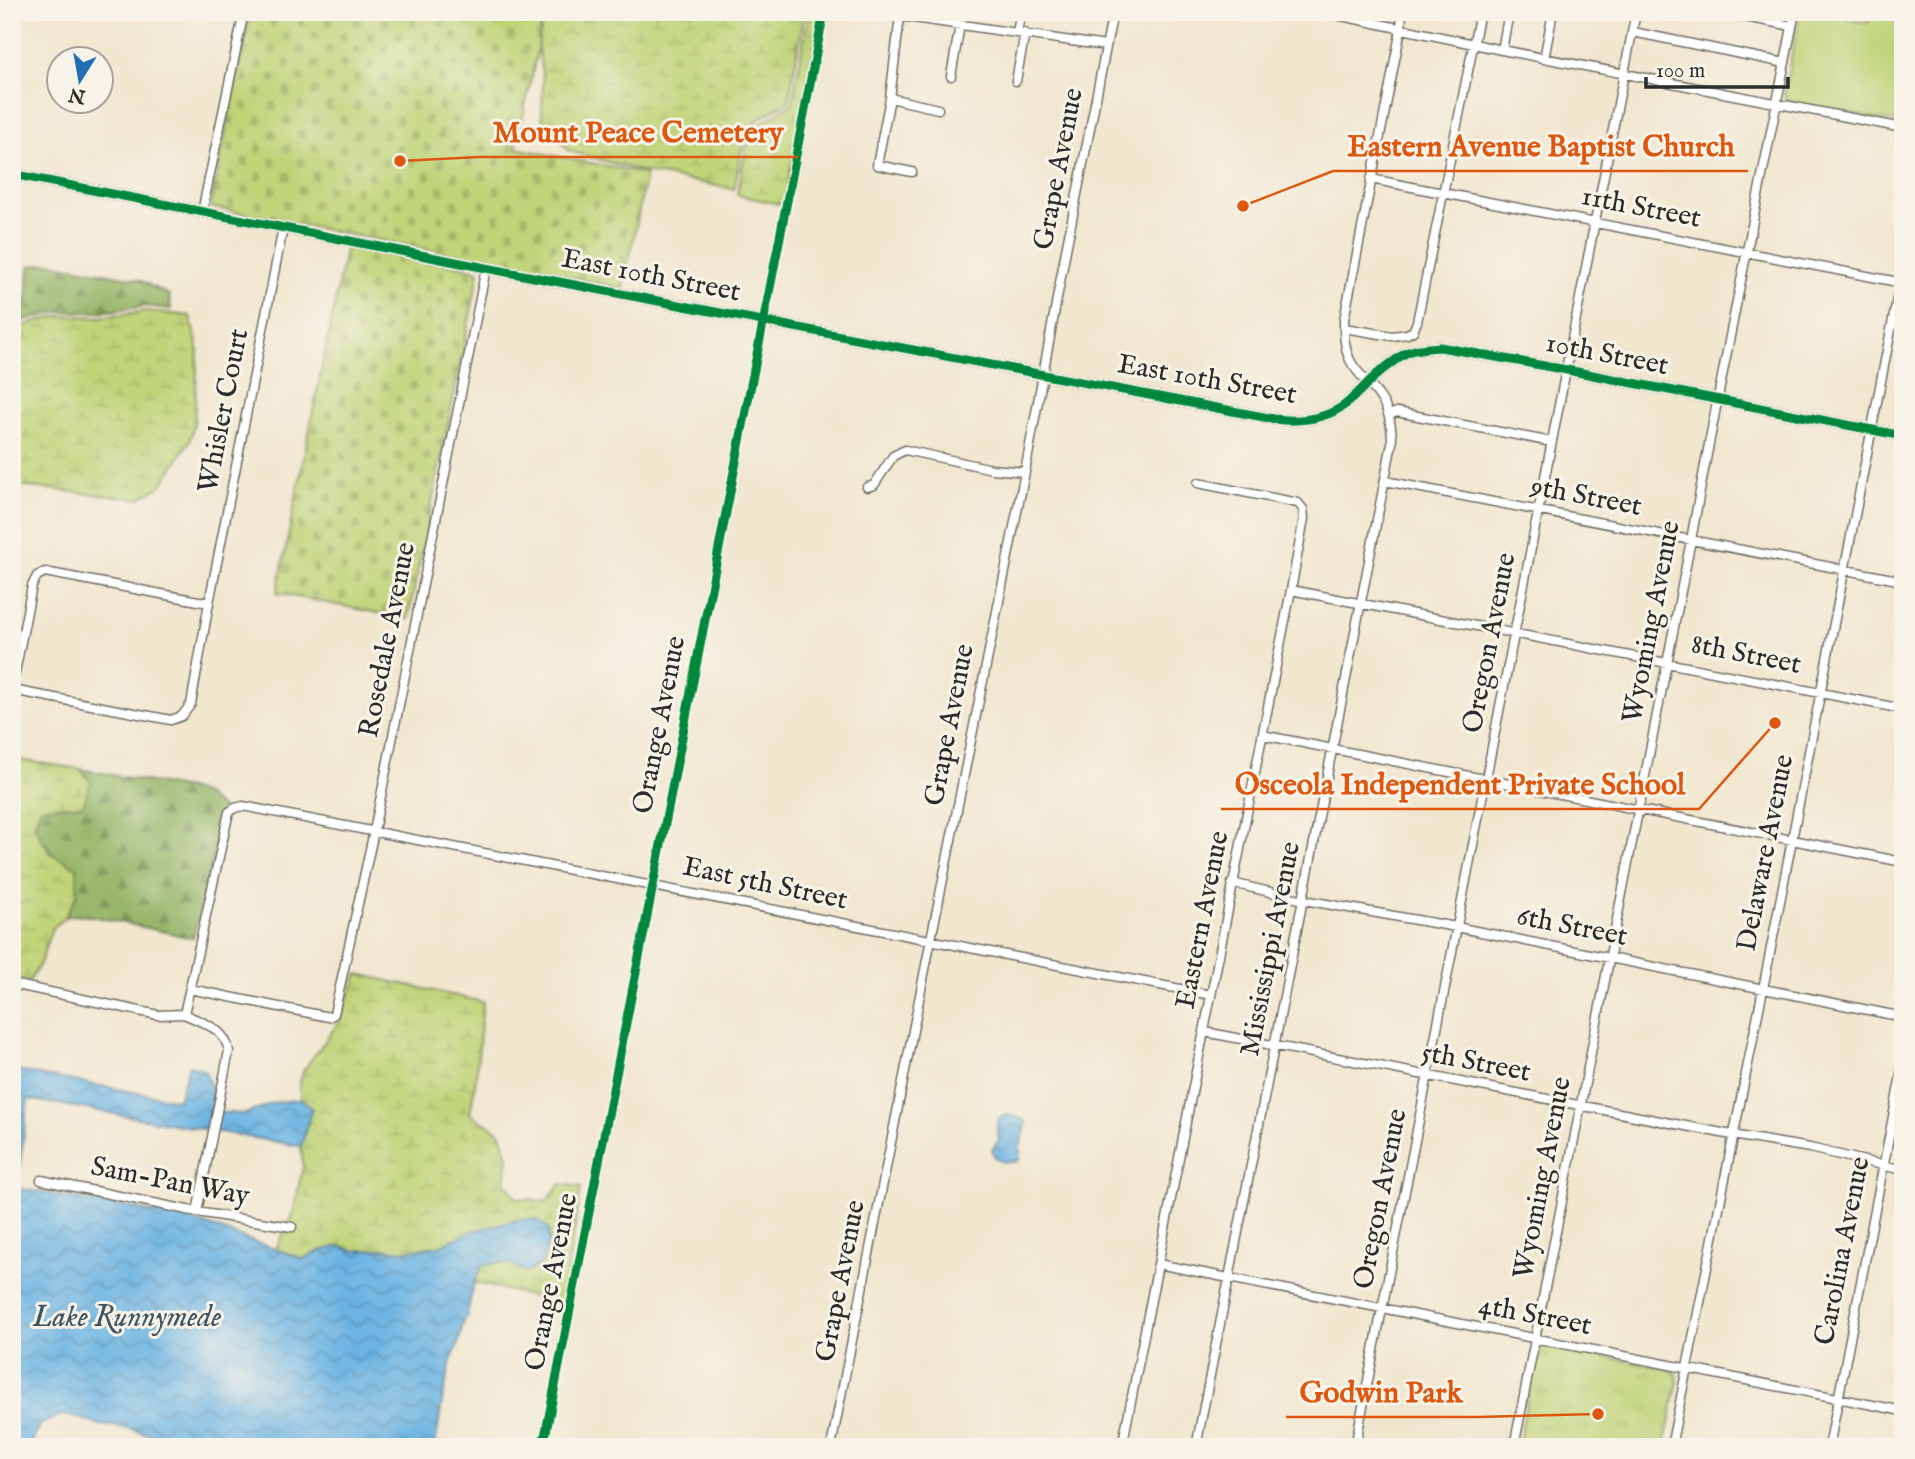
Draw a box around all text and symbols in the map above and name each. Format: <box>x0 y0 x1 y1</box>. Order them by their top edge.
north arrow <box>46 46 116 116</box>
scale bar <box>1646 46 1787 90</box>
text: 100 m <box>1656 58 1705 85</box>
text: N <box>66 81 88 108</box>
street label: Grape Avenue <box>1026 85 1092 253</box>
callout: Mount Peace Cemetery <box>479 106 798 157</box>
text: Mount Peace Cemetery <box>492 115 785 153</box>
callout: Eastern Avenue Baptist Church <box>1333 120 1748 171</box>
text: Eastern Avenue Baptist Church <box>1347 129 1736 167</box>
street label: 11th Street <box>1578 179 1704 237</box>
street label: East 10th Street <box>559 242 744 311</box>
street label: Whisler Court <box>191 326 257 496</box>
street label: 10th Street <box>1543 326 1672 384</box>
street label: East 10th Street <box>1115 347 1300 413</box>
street label: 9th Street <box>1527 469 1645 525</box>
street label: Wyoming Avenue <box>1615 518 1689 726</box>
street label: Rosedale Avenue <box>352 539 424 741</box>
street label: Oregon Avenue <box>1455 550 1525 736</box>
street label: 8th Street <box>1688 627 1804 683</box>
street label: Orange Avenue <box>626 633 694 817</box>
street label: Grape Avenue <box>917 641 983 809</box>
street label: Delaware Avenue <box>1730 751 1802 955</box>
callout: Osceola Independent Private School <box>1221 758 1699 809</box>
text: Osceola Independent Private School <box>1235 767 1686 805</box>
street label: Eastern Avenue <box>1169 828 1237 1012</box>
street label: Mississippi Avenue <box>1233 839 1309 1059</box>
street label: East 5th Street <box>679 849 851 919</box>
street label: 6th Street <box>1514 899 1631 955</box>
street label: 5th Street <box>1419 1035 1534 1091</box>
street label: Wyoming Avenue <box>1506 1074 1580 1282</box>
street label: Oregon Avenue <box>1346 1106 1416 1292</box>
street label: Sam-Pan Way <box>88 1149 252 1215</box>
street label: Carolina Avenue <box>1808 1154 1878 1348</box>
street label: Orange Avenue <box>518 1190 586 1374</box>
street label: Grape Avenue <box>808 1197 874 1365</box>
street label: 4th Street <box>1476 1288 1595 1344</box>
water label: Lake Runnymede <box>32 1299 221 1337</box>
callout: Godwin Park <box>1286 1366 1477 1417</box>
text: Godwin Park <box>1299 1375 1463 1413</box>

